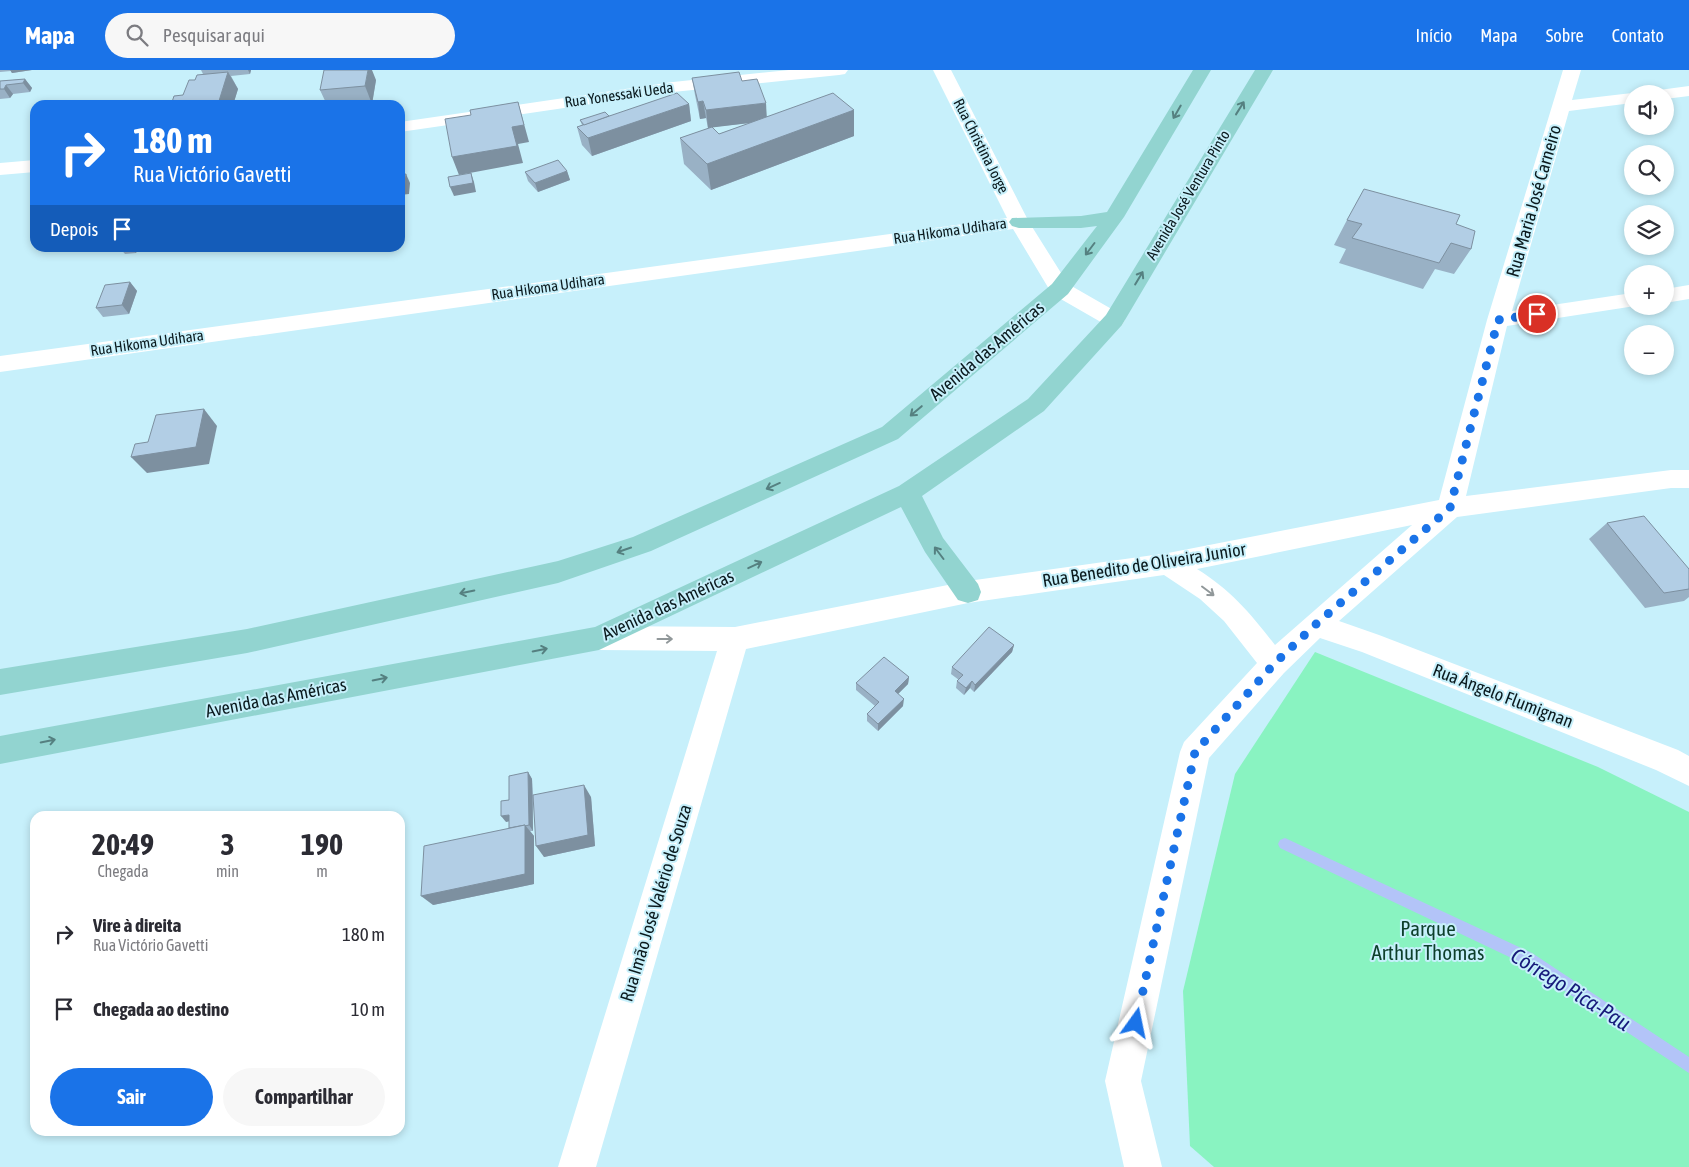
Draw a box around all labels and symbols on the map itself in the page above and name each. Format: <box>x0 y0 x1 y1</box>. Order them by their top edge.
street label: Rua Yonessaki Ueda <box>563 78 674 111</box>
street label: Rua Christina Jorge <box>950 96 1013 196</box>
one-way arrow <box>1235 102 1245 116</box>
one-way arrow <box>1172 105 1182 119</box>
street label: Rua Maria José Carneiro <box>1502 122 1565 279</box>
street label: Avenida José Ventura Pinto <box>1142 127 1233 262</box>
street label: Rua Hikoma Udihara <box>892 214 1008 247</box>
one-way arrow <box>1085 242 1095 256</box>
street label: Rua Hikoma Udihara <box>490 270 606 303</box>
one-way arrow <box>1134 271 1144 285</box>
pin <box>1516 293 1558 335</box>
street label: Avenida das Américas <box>925 297 1048 405</box>
street label: Rua Hikoma Udihara <box>89 326 205 359</box>
one-way arrow <box>909 405 922 417</box>
one-way arrow <box>766 481 781 491</box>
street label: Rua Benedito de Oliveira Junior <box>1041 538 1248 591</box>
one-way arrow <box>616 546 632 555</box>
one-way arrow <box>933 547 944 560</box>
one-way arrow <box>747 560 762 570</box>
street label: Avenida das Américas <box>599 565 737 644</box>
one-way arrow <box>1201 586 1215 596</box>
one-way arrow <box>459 588 475 598</box>
one-way arrow <box>657 634 673 644</box>
one-way arrow <box>531 644 547 654</box>
street label: Rua Ângelo Flumignan <box>1430 659 1576 732</box>
street label: Avenida das Américas <box>204 674 348 721</box>
one-way arrow <box>371 674 387 684</box>
one-way arrow <box>40 735 56 745</box>
street label: Rua Imão José Valério de Souza <box>615 802 696 1004</box>
park label: Parque Arthur Thomas <box>1372 916 1484 964</box>
water label: Córrego Pica-Pau <box>1506 942 1636 1036</box>
position arrow <box>1109 996 1161 1048</box>

